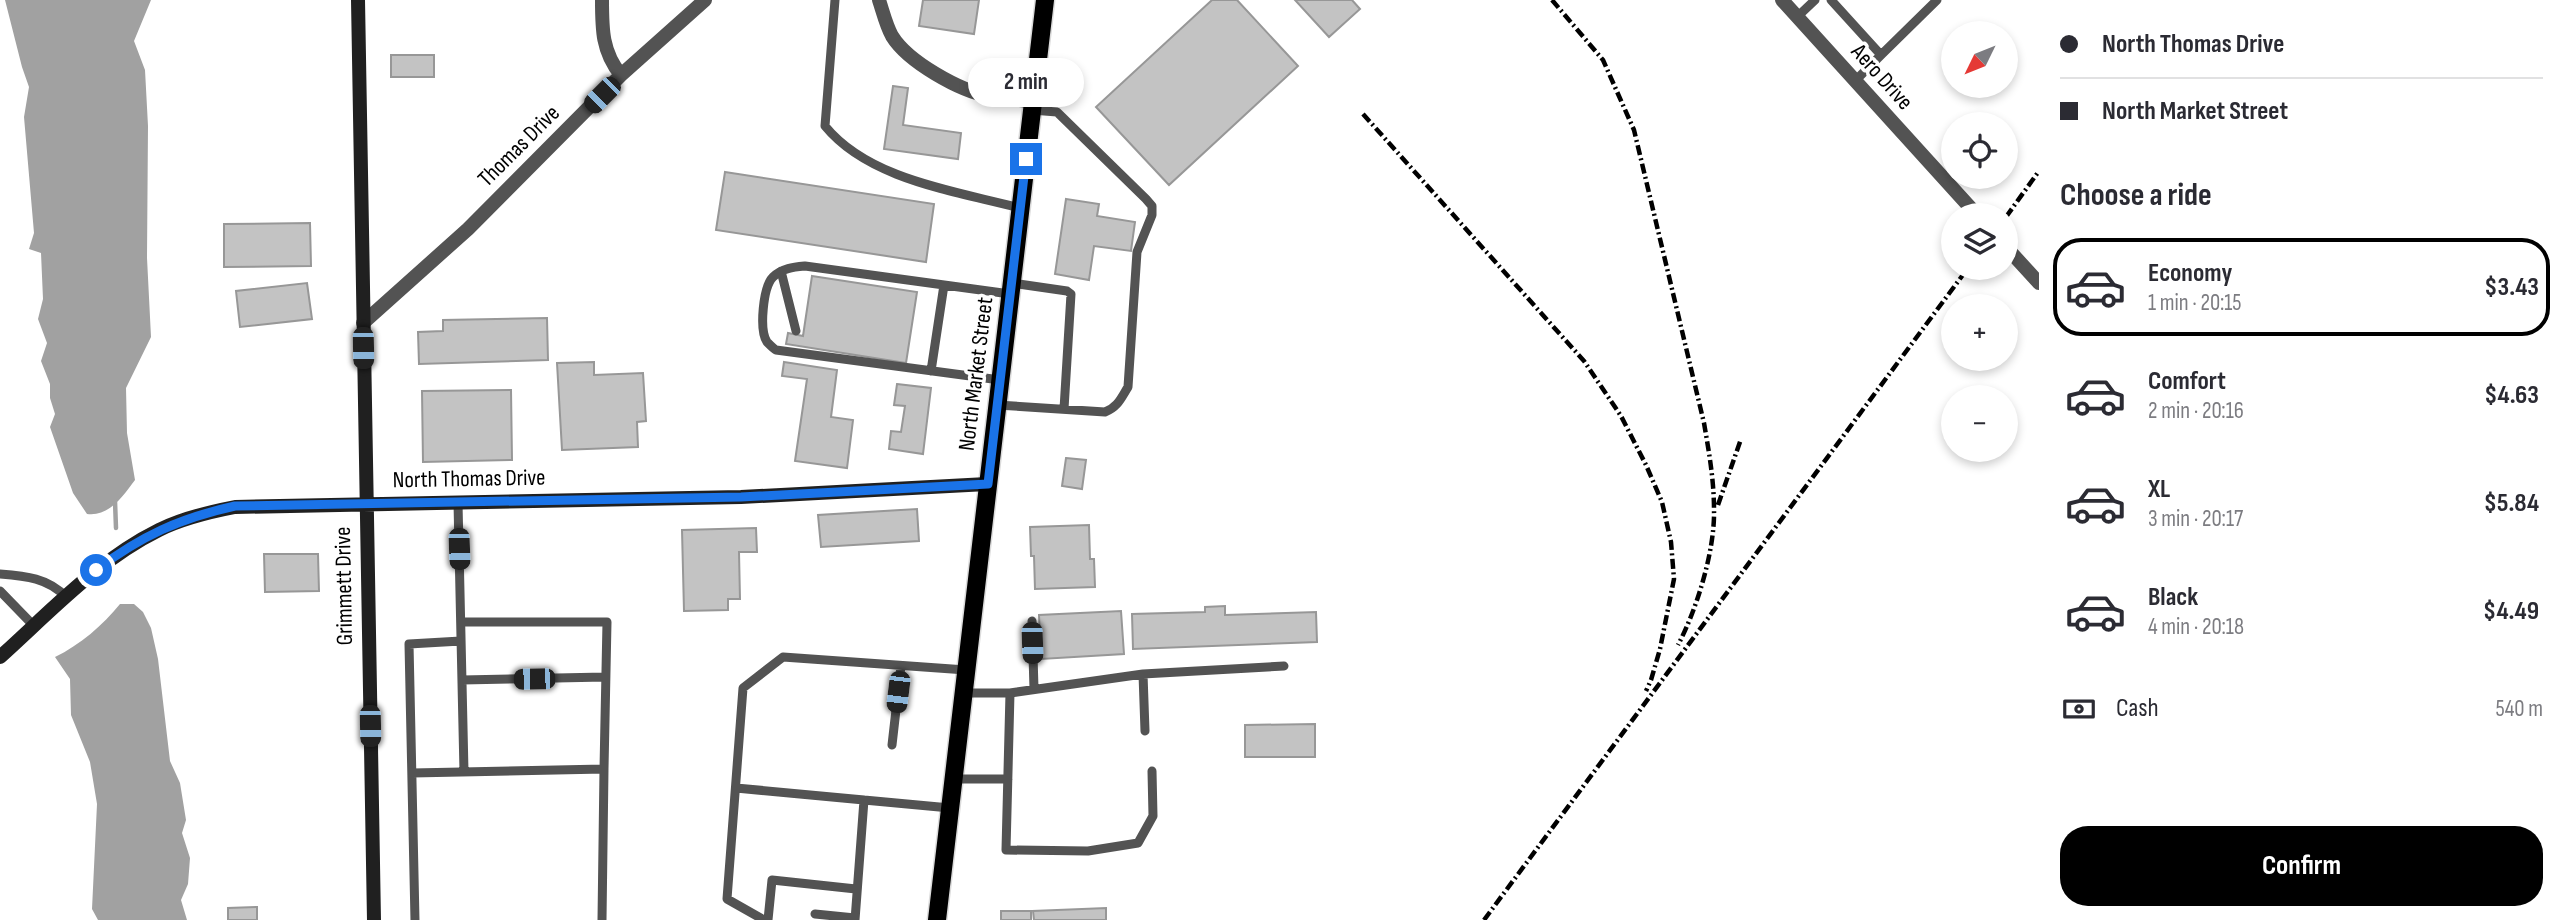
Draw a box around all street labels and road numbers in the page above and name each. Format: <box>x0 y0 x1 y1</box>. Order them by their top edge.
street label: Aero Drive <box>1844 38 1919 116</box>
street label: Thomas Drive <box>472 99 566 193</box>
street label: North Market Street <box>953 296 999 452</box>
street label: North Thomas Drive <box>392 464 546 494</box>
street label: Grimmett Drive <box>329 526 359 646</box>

